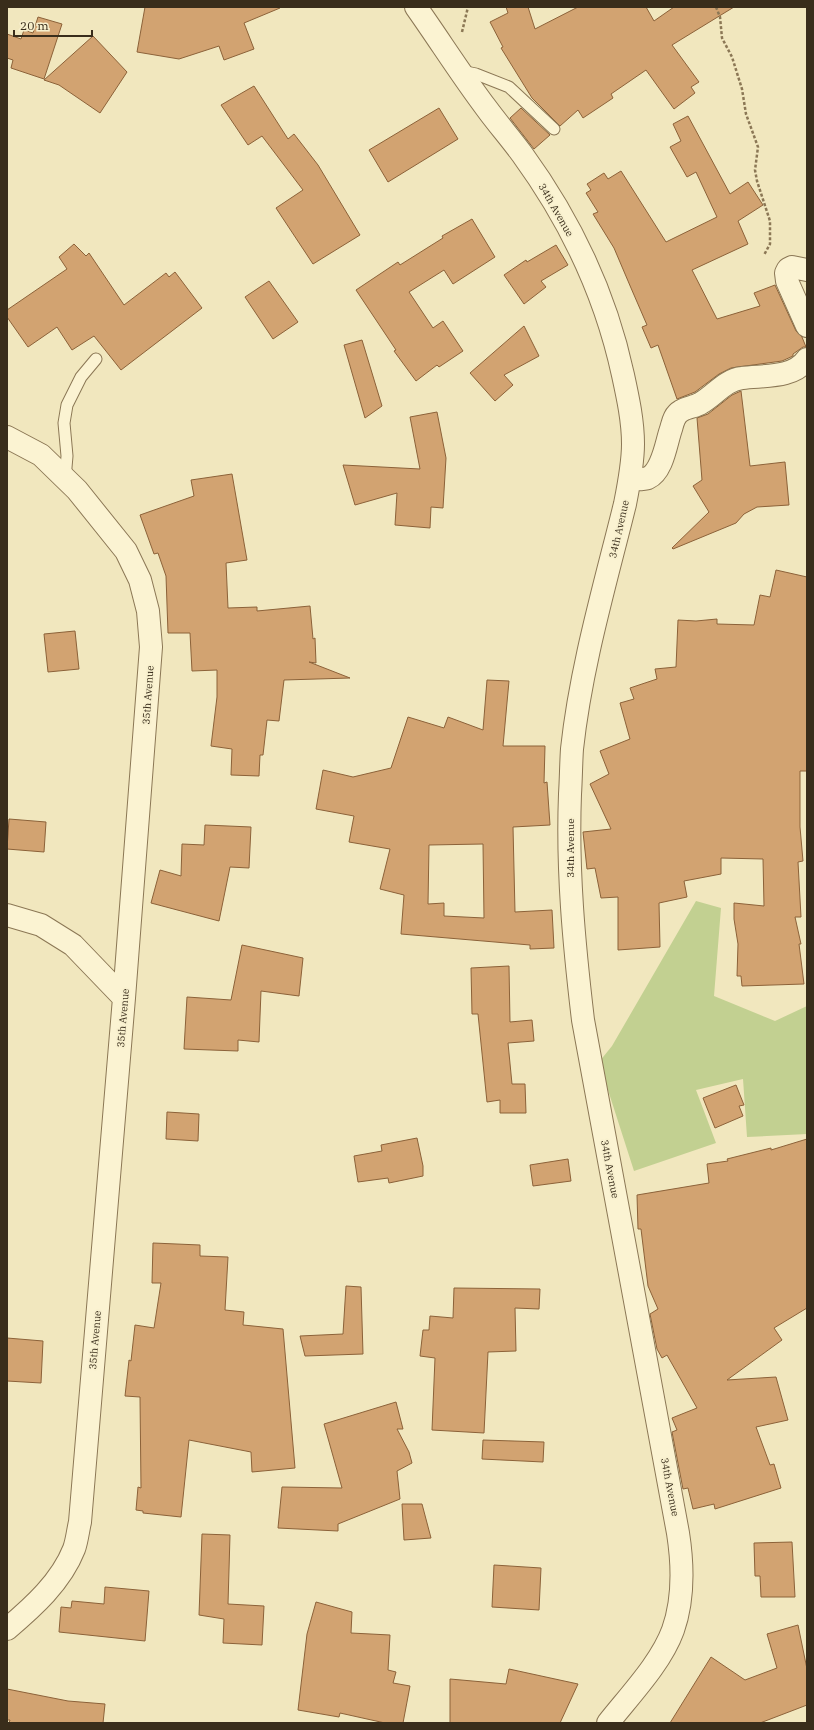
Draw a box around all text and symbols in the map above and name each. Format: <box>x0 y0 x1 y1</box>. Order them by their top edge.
scale bar <box>14 12 92 38</box>
text: 20 m <box>20 18 49 33</box>
street label: 34th Avenue <box>536 181 576 239</box>
street label: 34th Avenue <box>606 499 632 559</box>
street label: 35th Avenue <box>139 665 157 725</box>
street label: 34th Avenue <box>564 818 577 878</box>
street label: 35th Avenue <box>114 988 132 1048</box>
street label: 34th Avenue <box>598 1139 622 1199</box>
street label: 35th Avenue <box>86 1310 104 1370</box>
street label: 34th Avenue <box>658 1457 682 1517</box>

